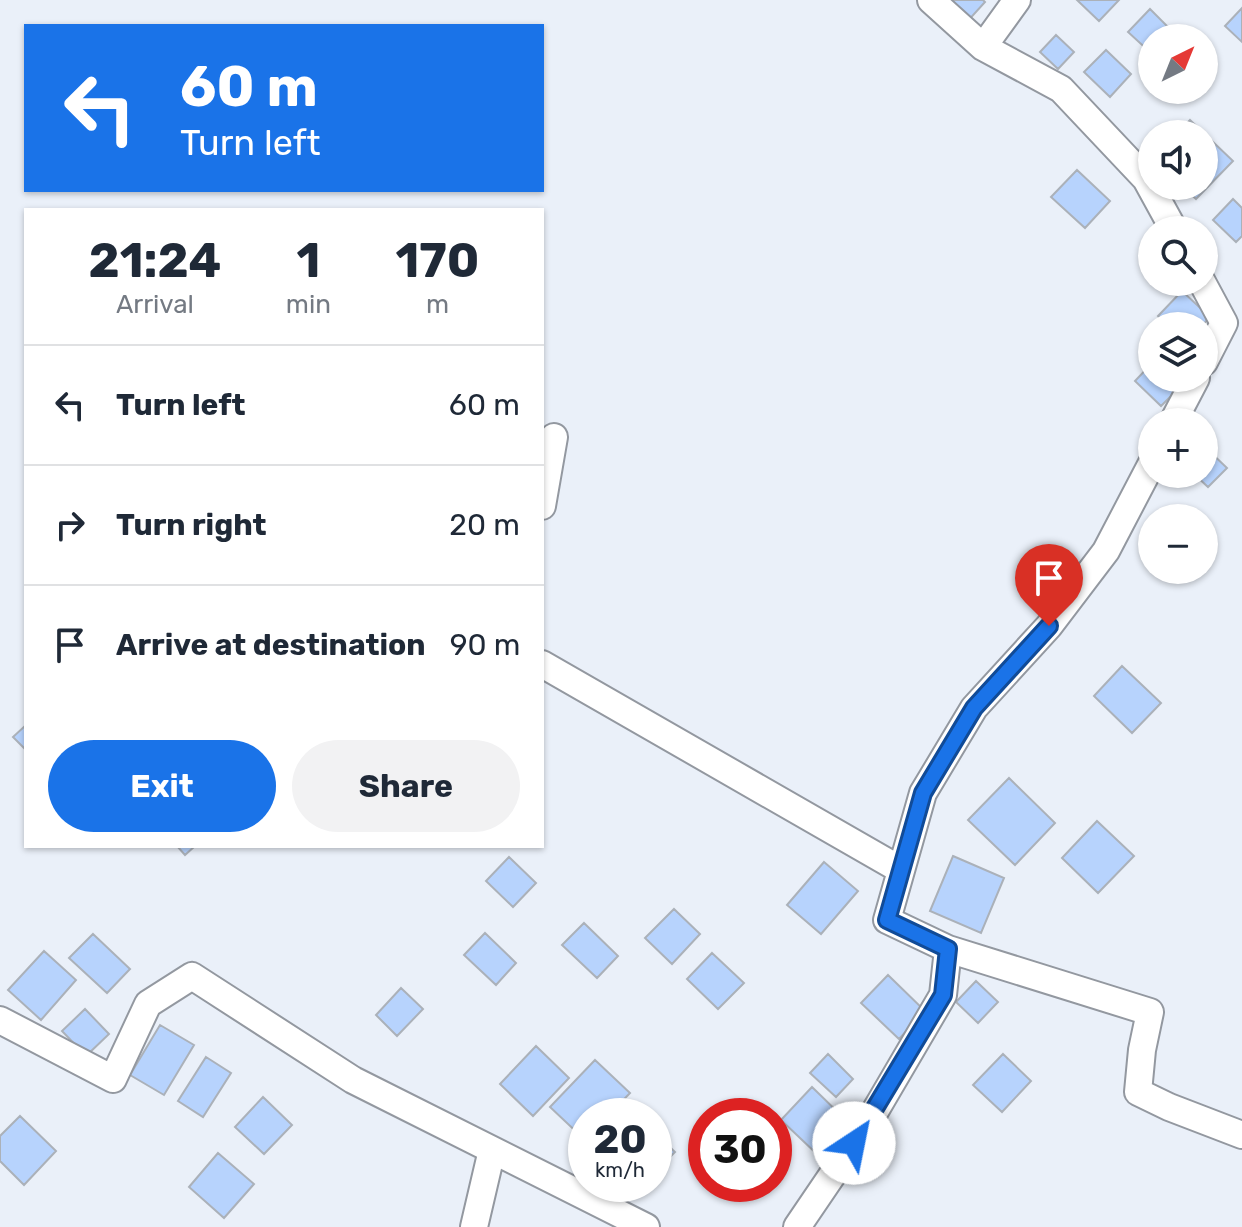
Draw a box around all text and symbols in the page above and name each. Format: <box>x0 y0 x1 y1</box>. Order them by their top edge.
north arrow <box>1138 24 1218 104</box>
map controls <box>1138 24 1218 584</box>
text: 60 m <box>180 54 318 120</box>
icon: left <box>48 56 152 160</box>
button: sound <box>1138 120 1218 200</box>
text: Turn left <box>180 121 321 164</box>
button: search <box>1138 216 1218 296</box>
text: 21:24 <box>88 232 221 289</box>
text: 1 <box>296 232 320 289</box>
text: 170 <box>395 232 479 289</box>
text: Arrival <box>116 289 194 320</box>
text: min <box>286 289 331 320</box>
text: m <box>426 289 449 320</box>
button: layers <box>1138 312 1218 392</box>
icon: left <box>48 383 92 427</box>
text: Turn left <box>116 387 246 423</box>
text: 60 m <box>449 387 520 423</box>
button: + <box>1138 408 1218 488</box>
icon: right <box>48 503 92 547</box>
button: − <box>1138 504 1218 584</box>
text: Turn right <box>116 507 267 543</box>
text: 20 m <box>449 507 520 543</box>
pin <box>1015 544 1083 626</box>
icon: arrive <box>1027 556 1071 600</box>
icon: arrive <box>48 623 92 667</box>
text: Arrive at destination <box>116 627 426 663</box>
text: 90 m <box>450 627 521 663</box>
button: Exit <box>48 740 276 832</box>
button: Share <box>292 740 520 832</box>
speed limit sign: 30 <box>688 1098 792 1202</box>
position arrow <box>812 1101 896 1185</box>
text: 20 <box>593 1116 647 1163</box>
text: km/h <box>595 1158 645 1182</box>

